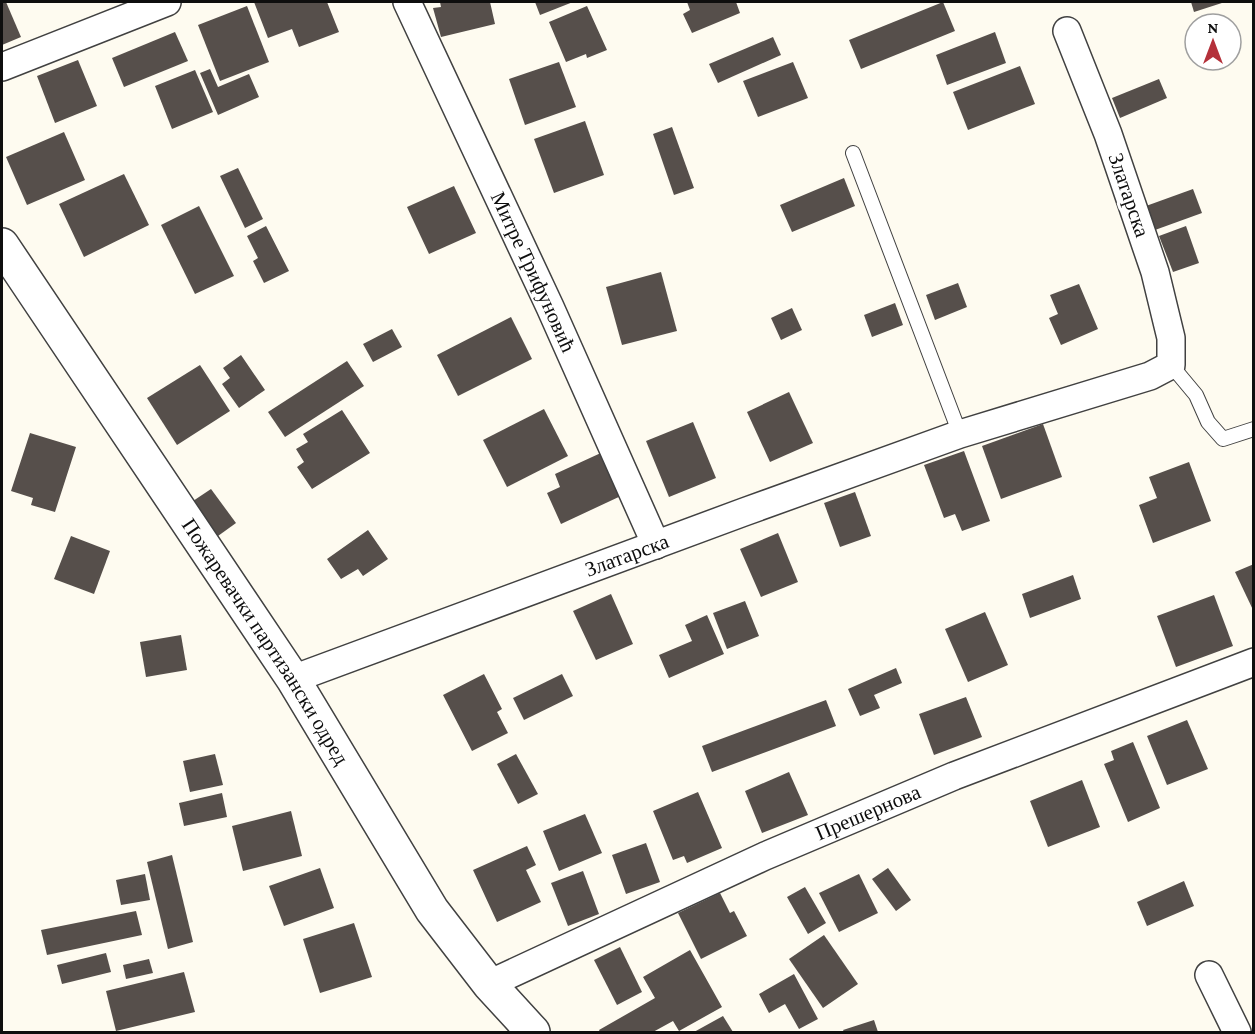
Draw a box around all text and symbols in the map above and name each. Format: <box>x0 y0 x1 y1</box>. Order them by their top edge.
north arrow <box>1183 12 1243 72</box>
text: N <box>1208 19 1219 36</box>
street label: Златарска <box>1103 150 1155 241</box>
street label: Митре Трифуновић <box>486 188 581 356</box>
street label: Пожаревачки партизански одред <box>177 514 354 769</box>
street label: Златарска <box>582 529 673 582</box>
street label: Прешернова <box>812 779 925 845</box>

